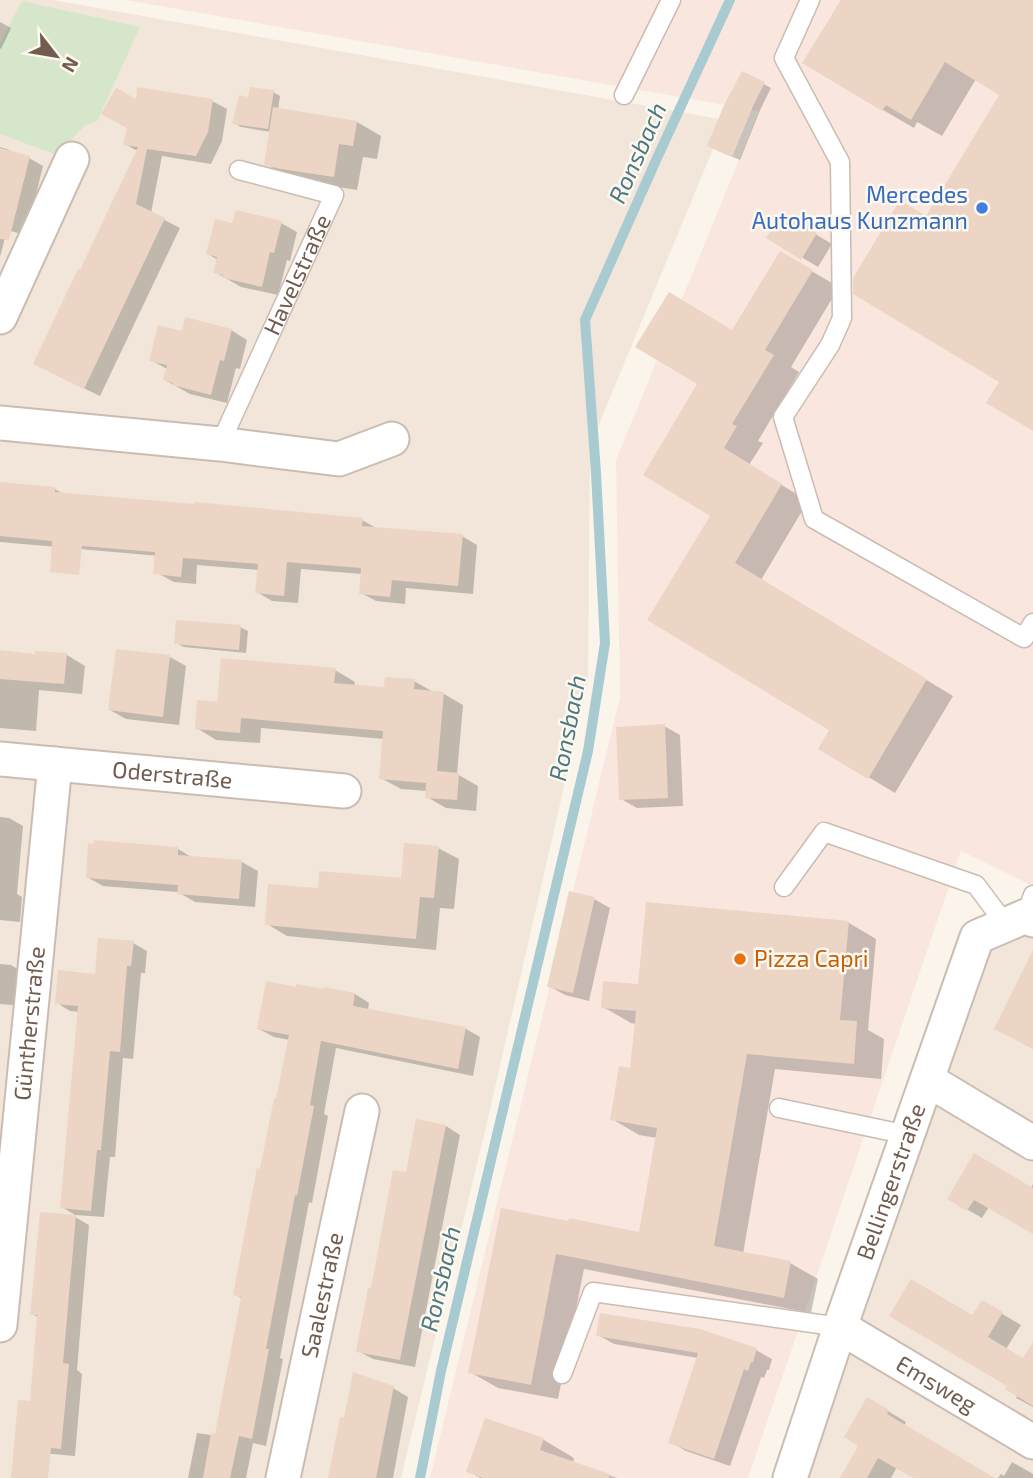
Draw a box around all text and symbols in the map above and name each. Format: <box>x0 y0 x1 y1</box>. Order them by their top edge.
north arrow <box>21 21 91 91</box>
text: N <box>58 53 84 77</box>
water label: Ronsbach <box>602 98 672 207</box>
place label: Mercedes Autohaus Kunzmann <box>752 180 968 234</box>
marker: Mercedes Autohaus Kunzmann <box>974 200 990 216</box>
street label: Havelstraße <box>257 210 336 339</box>
water label: Ronsbach <box>542 672 591 783</box>
street label: Oderstraße <box>111 755 234 794</box>
place label: Pizza Capri <box>754 944 869 972</box>
street label: Güntherstraße <box>7 945 50 1102</box>
marker: Pizza Capri <box>732 951 748 967</box>
street label: Bellingerstraße <box>850 1099 930 1263</box>
water label: Ronsbach <box>413 1223 466 1334</box>
street label: Saalestraße <box>294 1230 348 1360</box>
street label: Emsweg <box>891 1349 982 1418</box>

